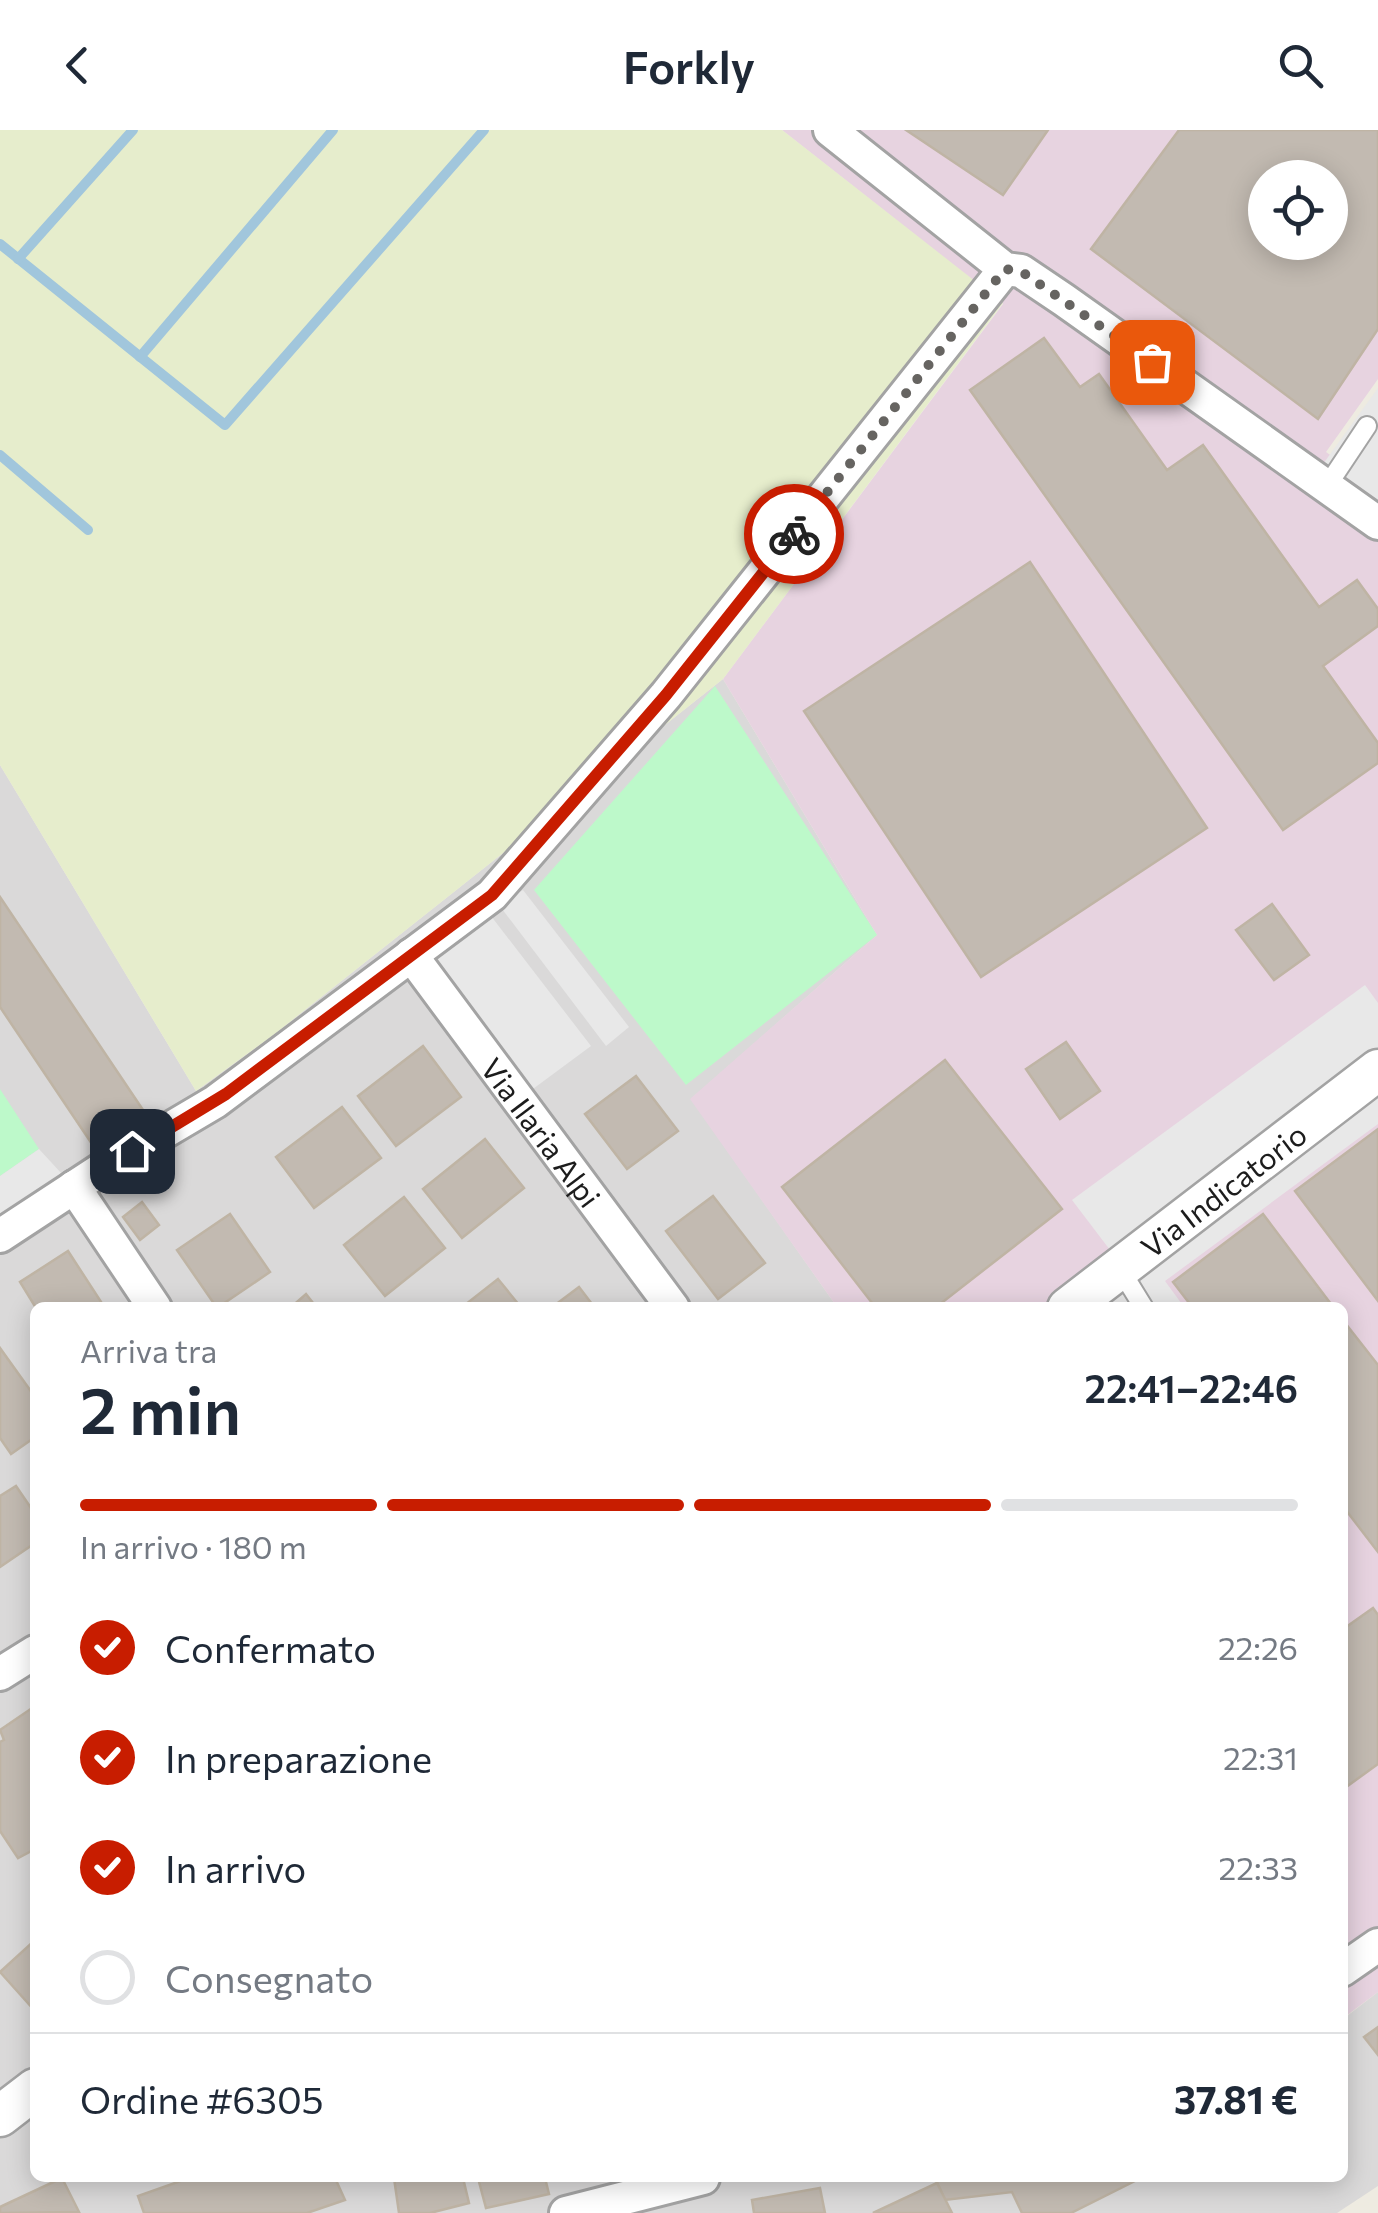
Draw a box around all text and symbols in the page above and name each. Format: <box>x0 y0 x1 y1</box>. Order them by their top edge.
icon: back <box>50 38 105 93</box>
text: Forkly <box>623 38 755 93</box>
icon: search <box>1273 38 1328 93</box>
map controls <box>1248 160 1348 260</box>
button: locate <box>1248 160 1348 260</box>
pin <box>1110 320 1195 405</box>
icon: bag <box>1125 335 1180 390</box>
courier <box>744 484 844 584</box>
icon: bike <box>767 507 822 562</box>
street label: Via Ilaria Alpi <box>475 1050 610 1214</box>
pin <box>90 1109 175 1194</box>
street label: Via Indicatorio <box>1133 1114 1313 1264</box>
icon: home <box>105 1124 160 1179</box>
text: Arriva tra <box>80 1330 217 1370</box>
text: 22:41–22:46 <box>1085 1364 1298 1411</box>
text: 2 min <box>80 1368 241 1447</box>
text: In arrivo · 180 m <box>80 1526 307 1566</box>
icon: check <box>80 1620 135 1675</box>
text: Confermato <box>165 1624 376 1671</box>
text: 22:26 <box>1218 1627 1298 1667</box>
icon: check <box>80 1730 135 1785</box>
text: In preparazione <box>165 1734 432 1781</box>
text: 22:31 <box>1223 1737 1298 1777</box>
icon: check <box>80 1840 135 1895</box>
text: In arrivo <box>165 1844 306 1891</box>
text: 22:33 <box>1219 1847 1298 1887</box>
text: Consegnato <box>165 1954 373 2001</box>
text: Ordine #6305 <box>80 2075 324 2122</box>
text: 37.81 € <box>1174 2075 1298 2122</box>

